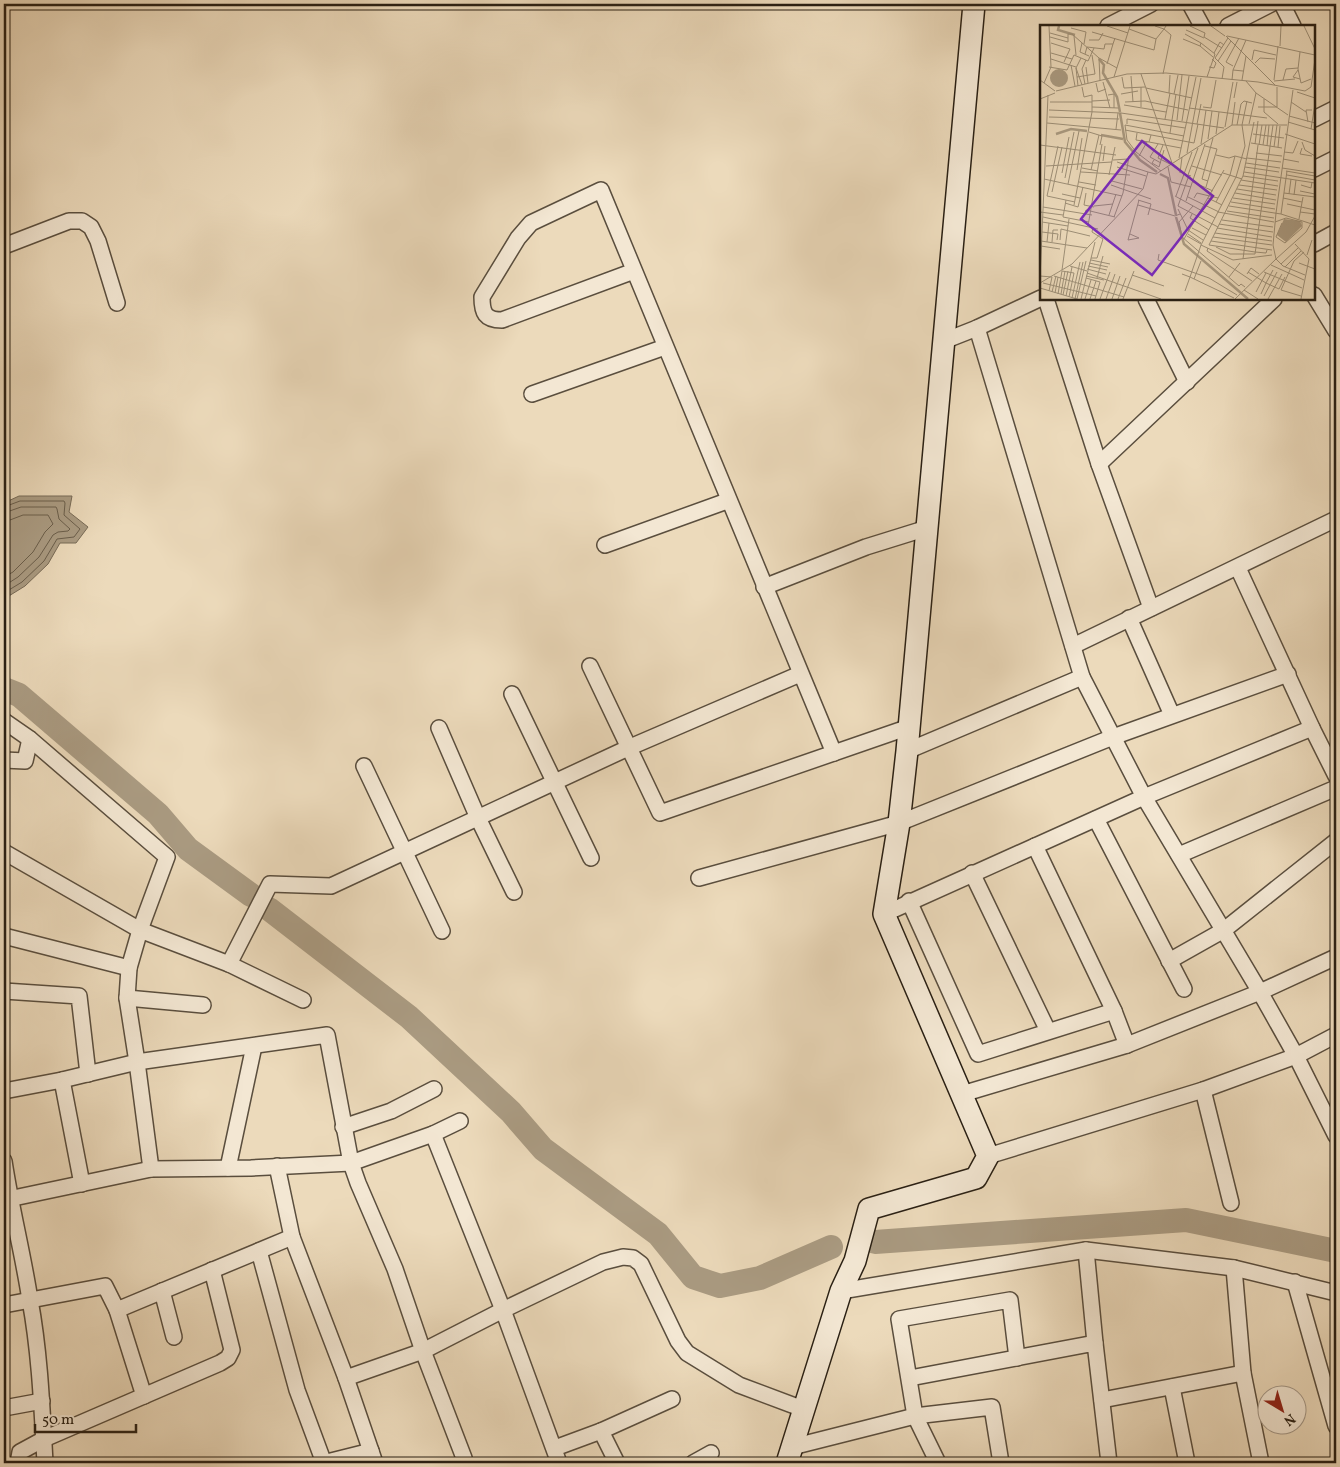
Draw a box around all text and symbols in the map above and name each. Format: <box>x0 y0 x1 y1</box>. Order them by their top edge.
inset map <box>1040 25 1315 300</box>
north arrow <box>1258 1384 1308 1434</box>
scale bar <box>35 1402 136 1434</box>
text: N <box>1279 1408 1299 1430</box>
text: 50 m <box>42 1410 74 1431</box>

